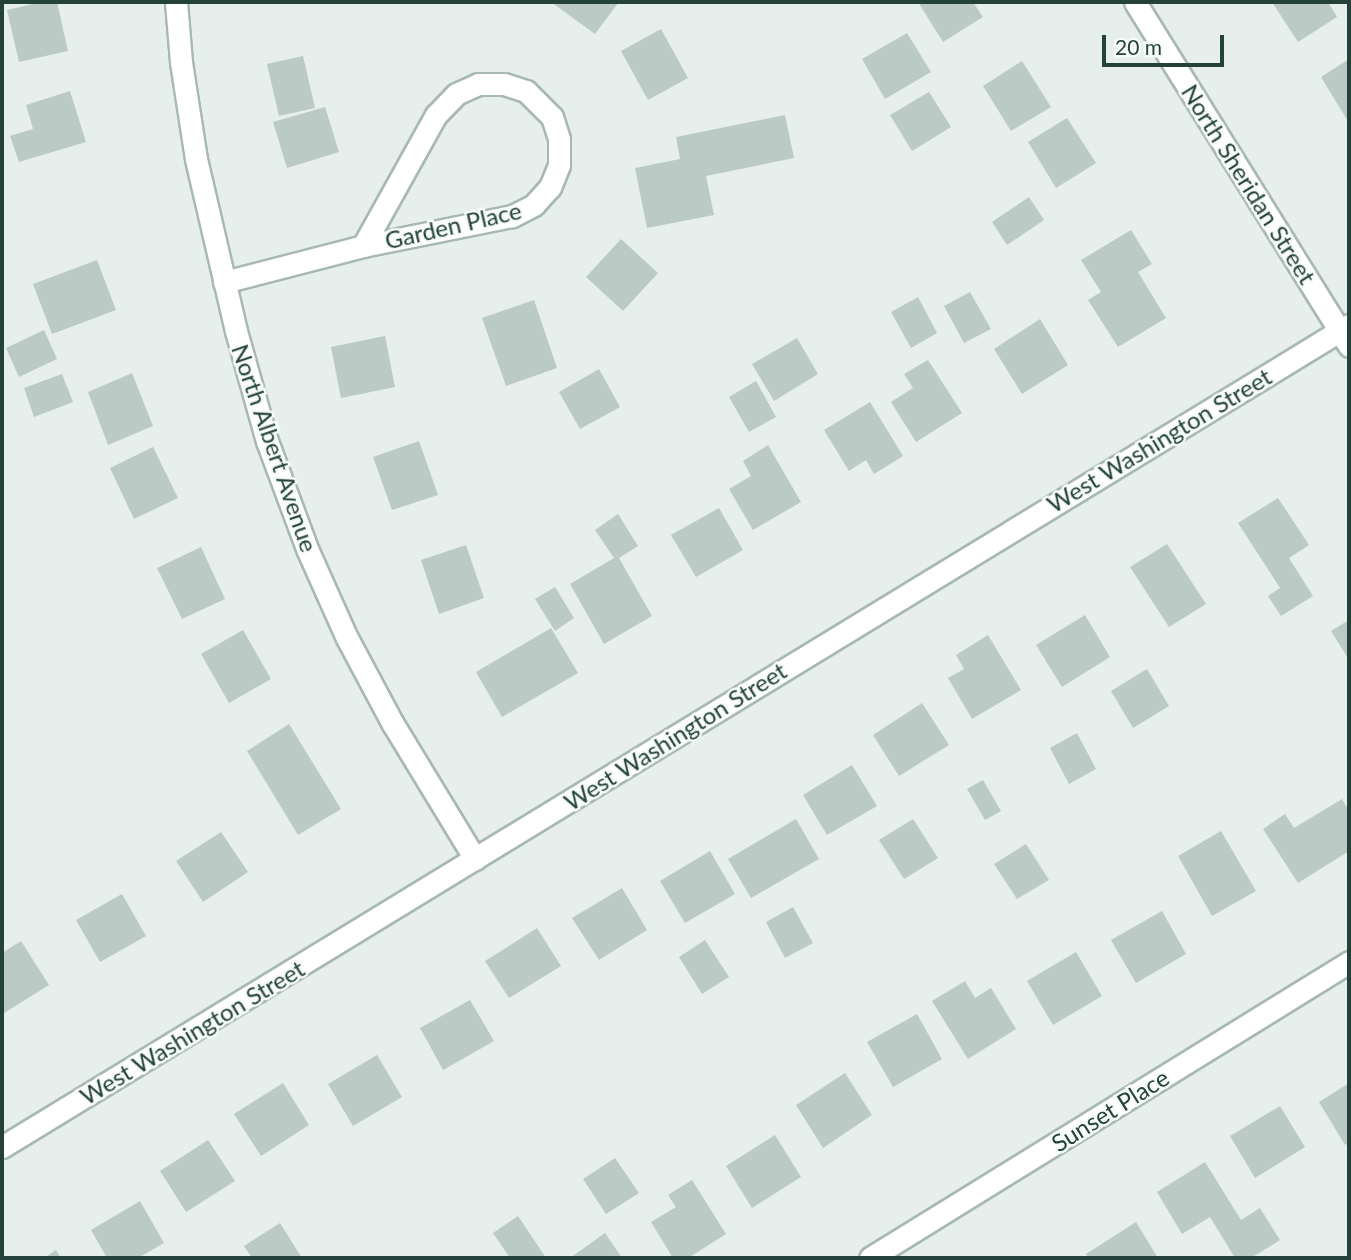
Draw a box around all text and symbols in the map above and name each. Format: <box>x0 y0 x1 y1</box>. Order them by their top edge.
scale bar <box>1106 21 1228 65</box>
text: 20 m <box>1115 34 1162 59</box>
street label: North Sheridan Street <box>1176 79 1322 289</box>
street label: Garden Place <box>382 195 524 255</box>
street label: North Albert Avenue <box>226 340 324 556</box>
street label: West Washington Street <box>1041 361 1277 519</box>
street label: West Washington Street <box>558 656 792 816</box>
street label: West Washington Street <box>74 953 310 1111</box>
street label: Sunset Place <box>1046 1063 1174 1157</box>

